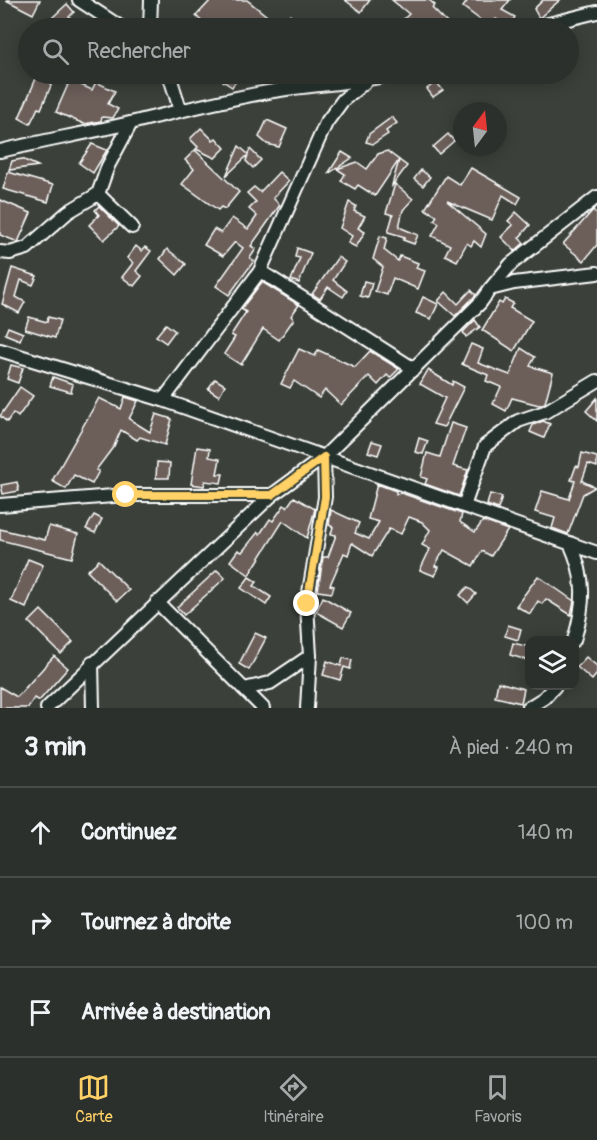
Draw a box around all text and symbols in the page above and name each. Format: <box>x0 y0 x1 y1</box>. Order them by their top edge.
search box <box>18 18 579 84</box>
icon: search <box>39 35 72 68</box>
text: Rechercher <box>87 37 191 65</box>
north arrow <box>453 102 507 156</box>
route start <box>112 481 138 507</box>
route end <box>293 590 319 616</box>
map controls <box>525 636 579 690</box>
button: layers <box>525 636 579 690</box>
text: 3 min <box>24 731 86 763</box>
text: À pied · 240 m <box>449 735 573 760</box>
icon: ahead <box>24 816 57 849</box>
text: Continuez <box>81 818 177 846</box>
text: 140 m <box>518 820 573 845</box>
icon: right <box>24 906 57 939</box>
text: Tournez à droite <box>81 908 231 936</box>
text: 100 m <box>516 910 573 935</box>
icon: arrive <box>24 996 57 1029</box>
text: Arrivée à destination <box>81 998 271 1026</box>
tab: Carte <box>75 1071 113 1127</box>
tab: Itinéraire <box>263 1071 324 1127</box>
tab: Favoris <box>474 1071 522 1127</box>

